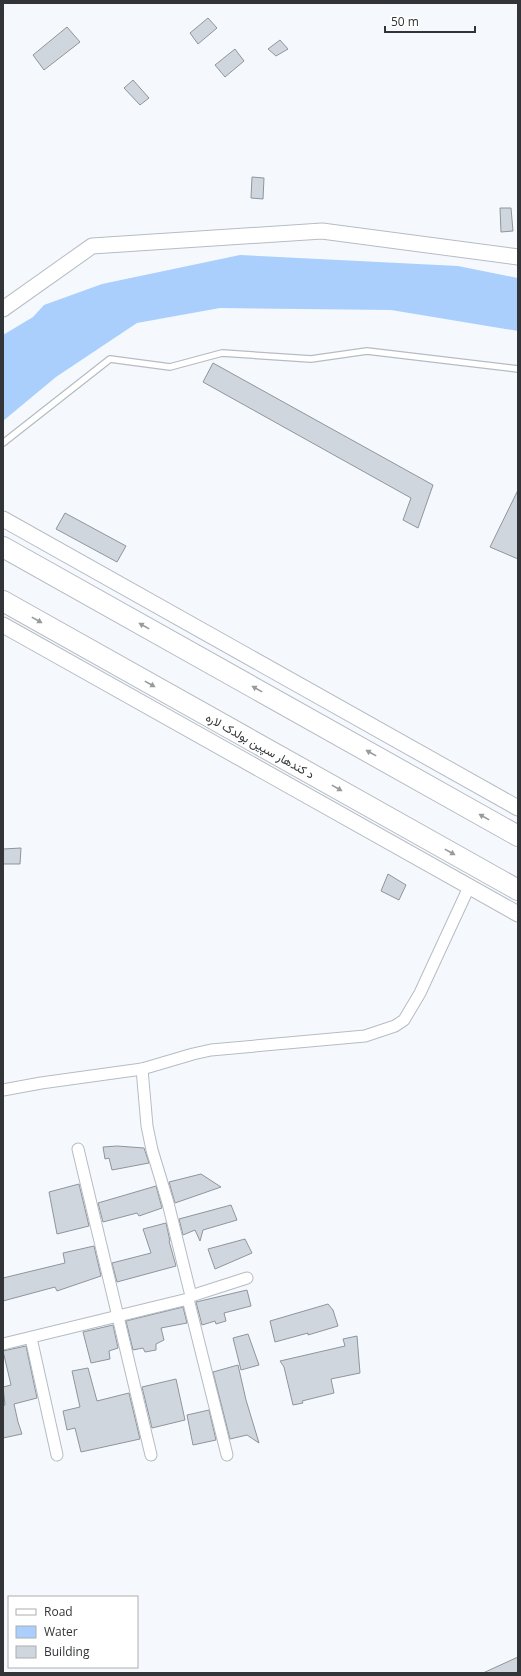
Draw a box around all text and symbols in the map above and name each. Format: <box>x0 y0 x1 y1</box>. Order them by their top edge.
scale bar <box>385 8 475 34</box>
text: 50 m <box>391 13 419 30</box>
one-way arrow <box>31 616 43 623</box>
one-way arrow <box>138 622 150 629</box>
one-way arrow <box>144 680 156 687</box>
one-way arrow <box>251 686 263 693</box>
street label: د کندهار سپین بولدک لاره <box>203 709 318 783</box>
one-way arrow <box>365 750 376 756</box>
one-way arrow <box>331 785 343 792</box>
one-way arrow <box>478 813 490 820</box>
one-way arrow <box>444 849 456 856</box>
legend <box>8 1596 138 1668</box>
text: Road <box>44 1603 73 1620</box>
text: Water <box>44 1623 78 1640</box>
text: Building <box>44 1643 90 1660</box>

